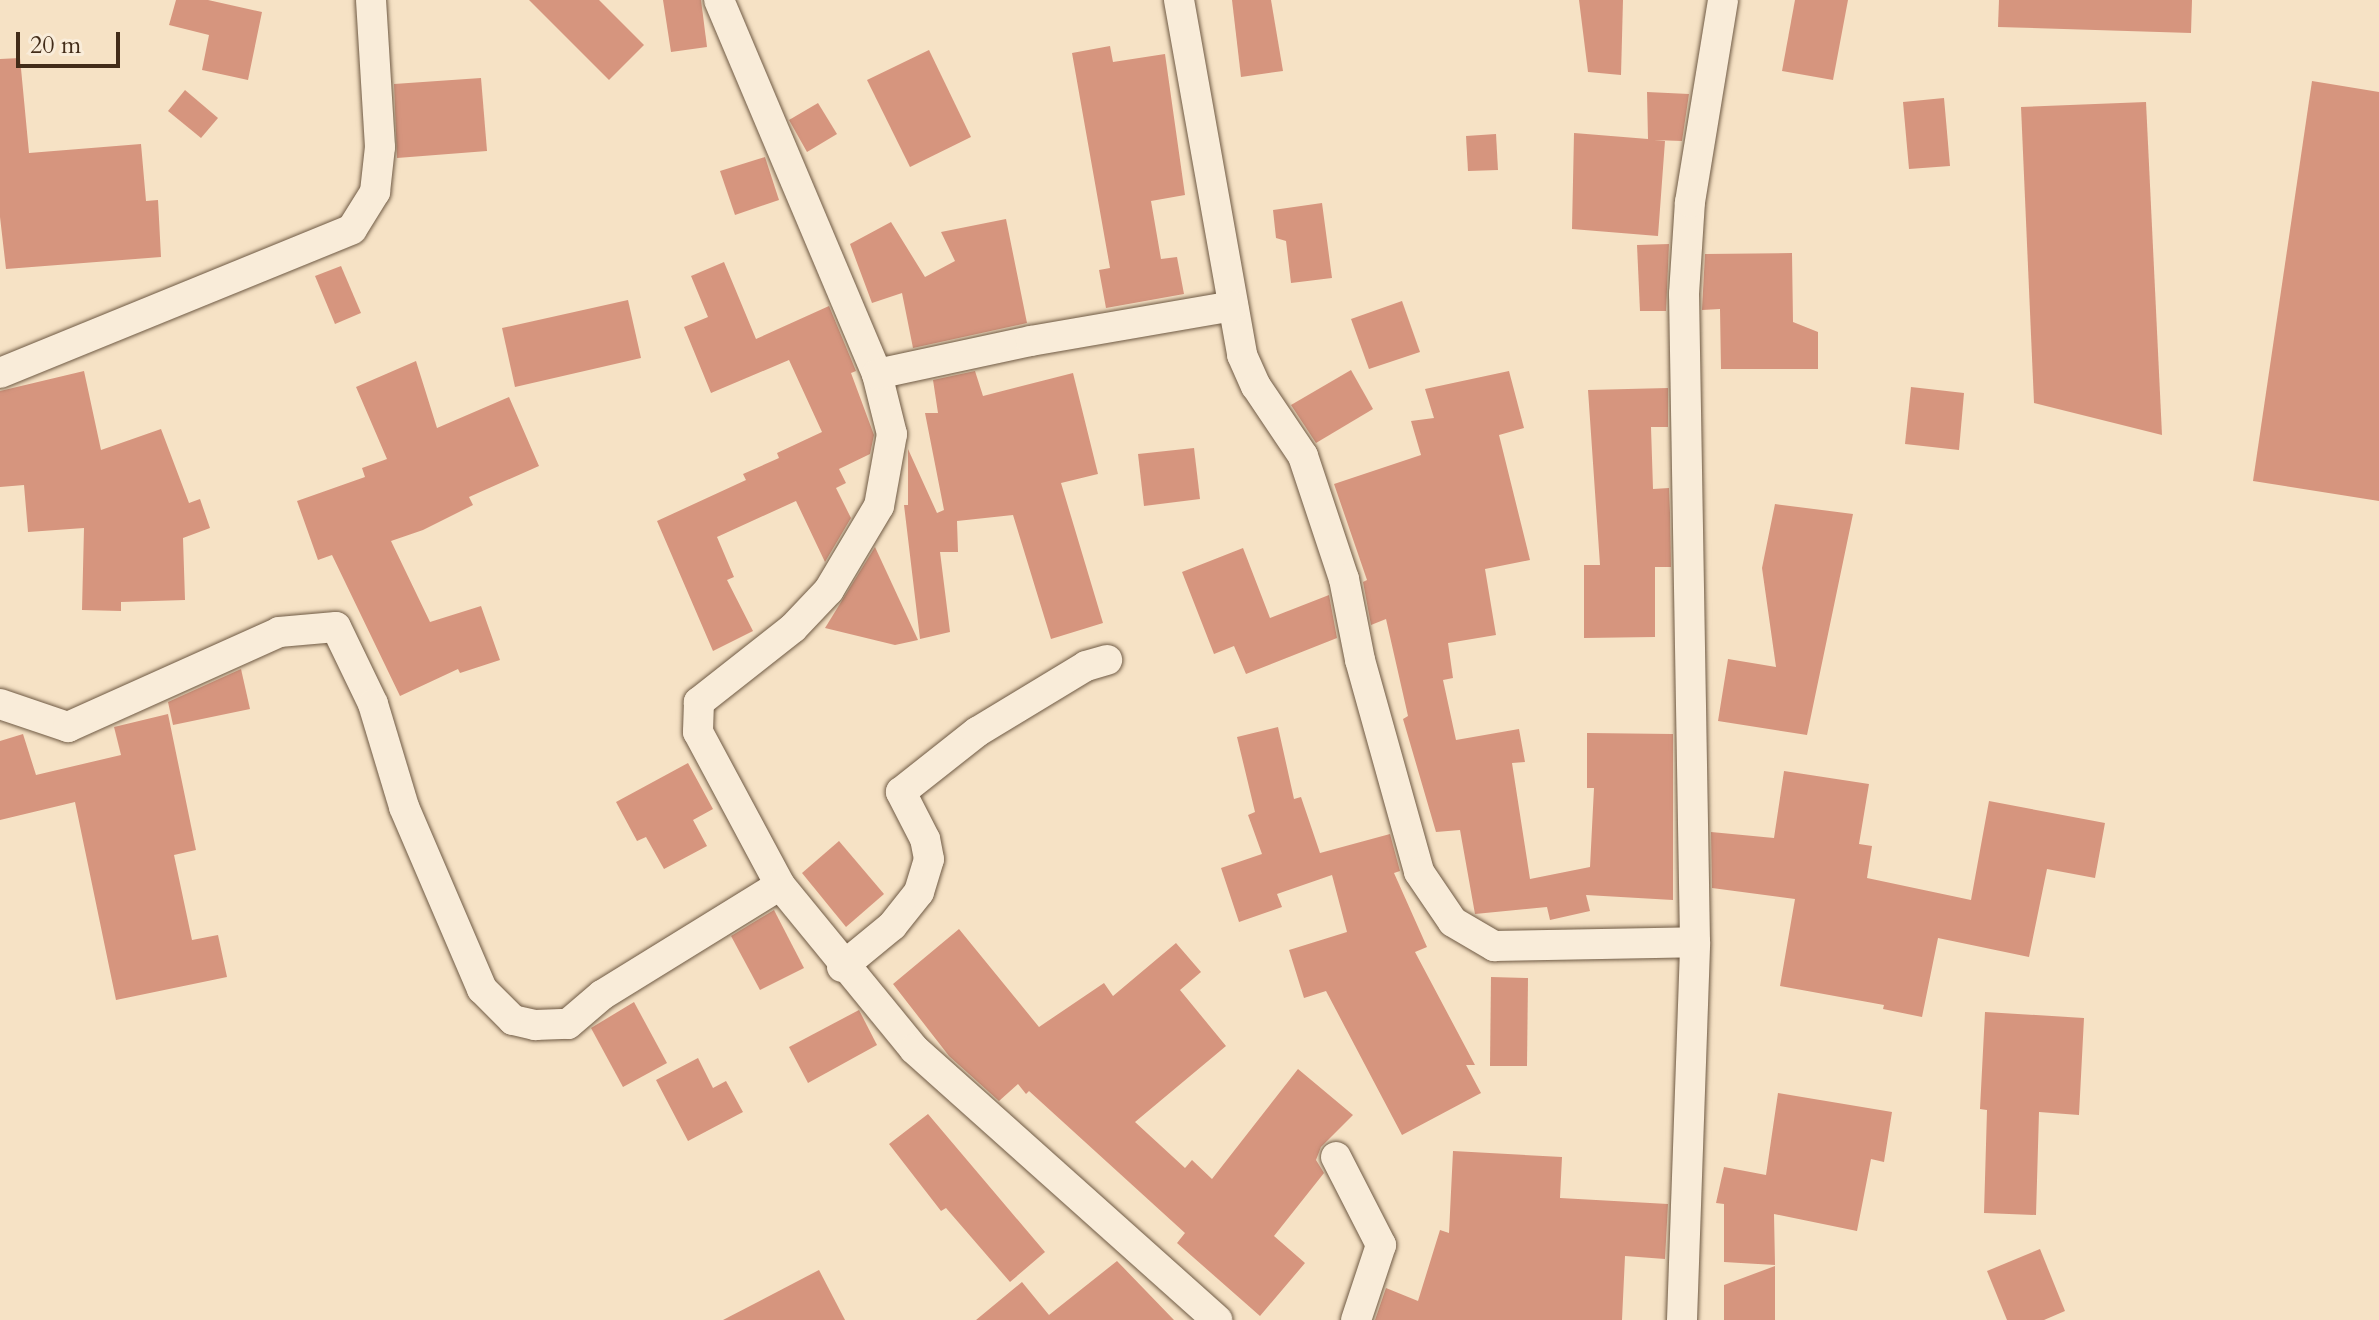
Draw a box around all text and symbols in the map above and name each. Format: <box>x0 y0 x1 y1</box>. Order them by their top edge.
scale bar <box>20 16 124 66</box>
text: 20 m <box>30 29 81 62</box>

